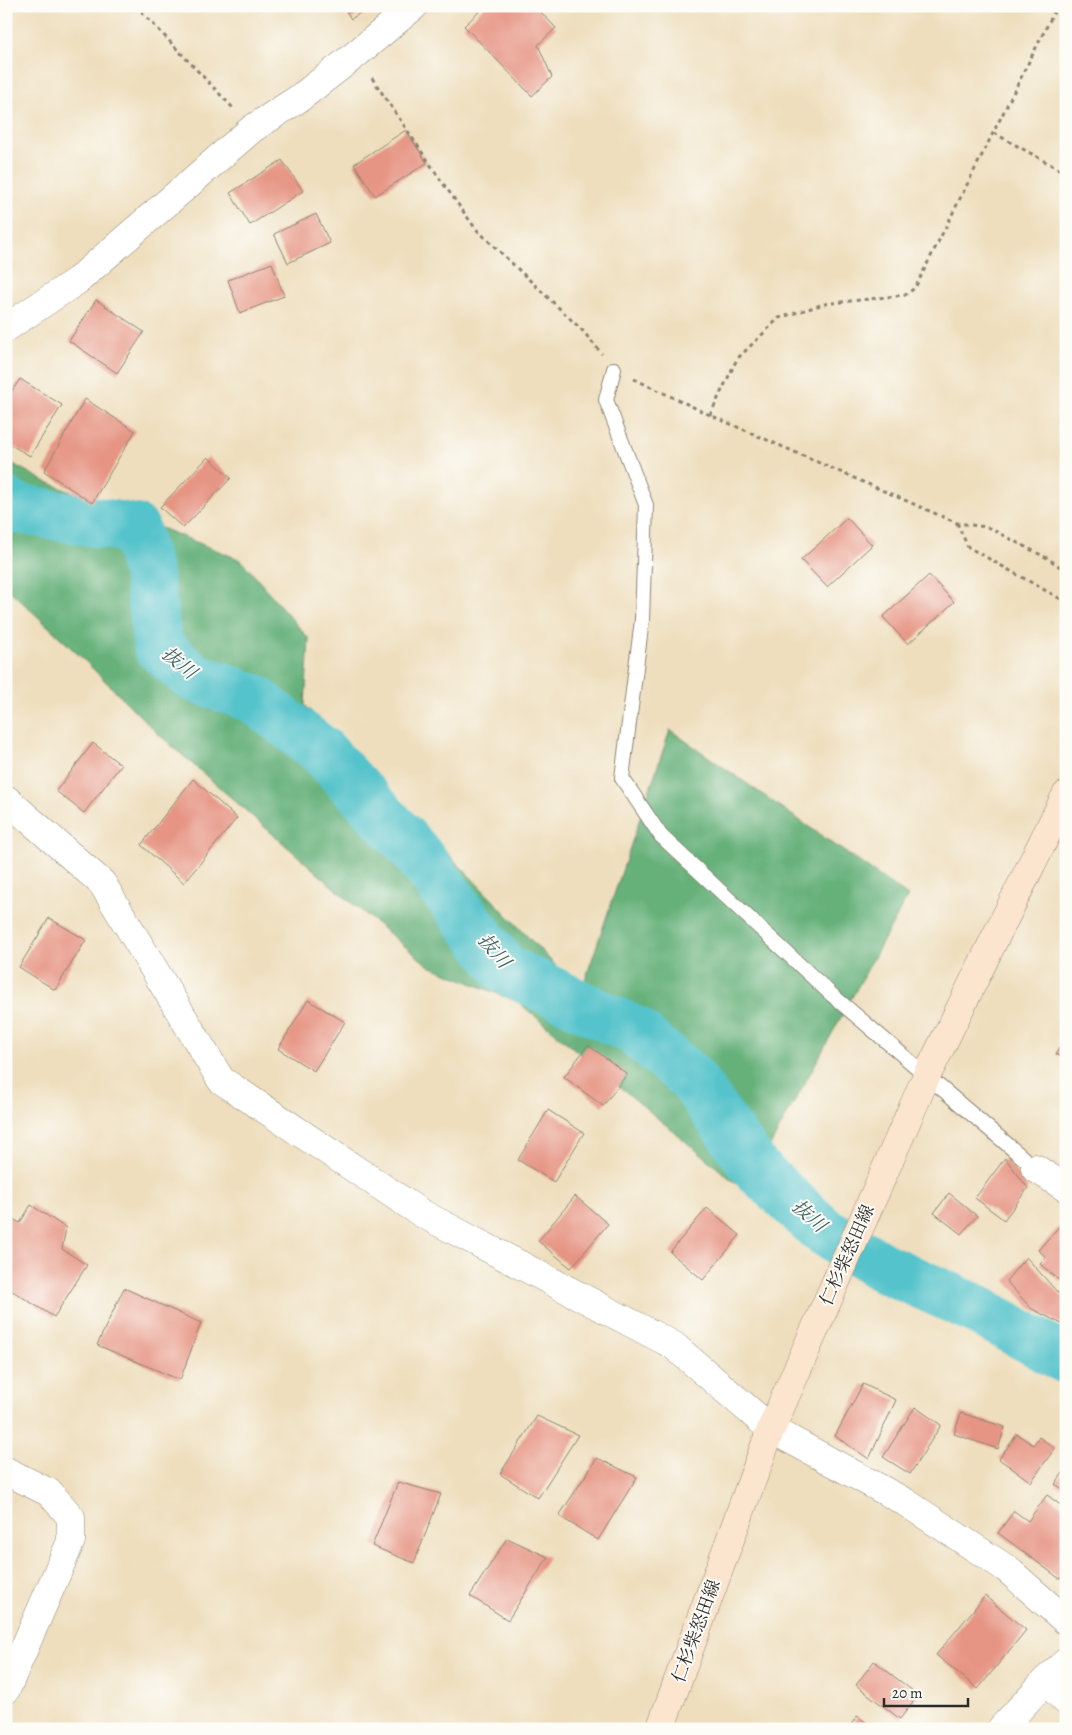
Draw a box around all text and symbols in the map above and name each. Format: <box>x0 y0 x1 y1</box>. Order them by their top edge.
water label: 抜川 <box>156 641 203 686</box>
water label: 抜川 <box>472 928 518 975</box>
water label: 抜川 <box>786 1194 833 1240</box>
street label: 仁杉柴怒田線 <box>814 1201 880 1309</box>
street label: 仁杉柴怒田線 <box>666 1576 726 1686</box>
scale bar <box>884 1675 968 1707</box>
text: 20 m <box>892 1683 923 1703</box>

